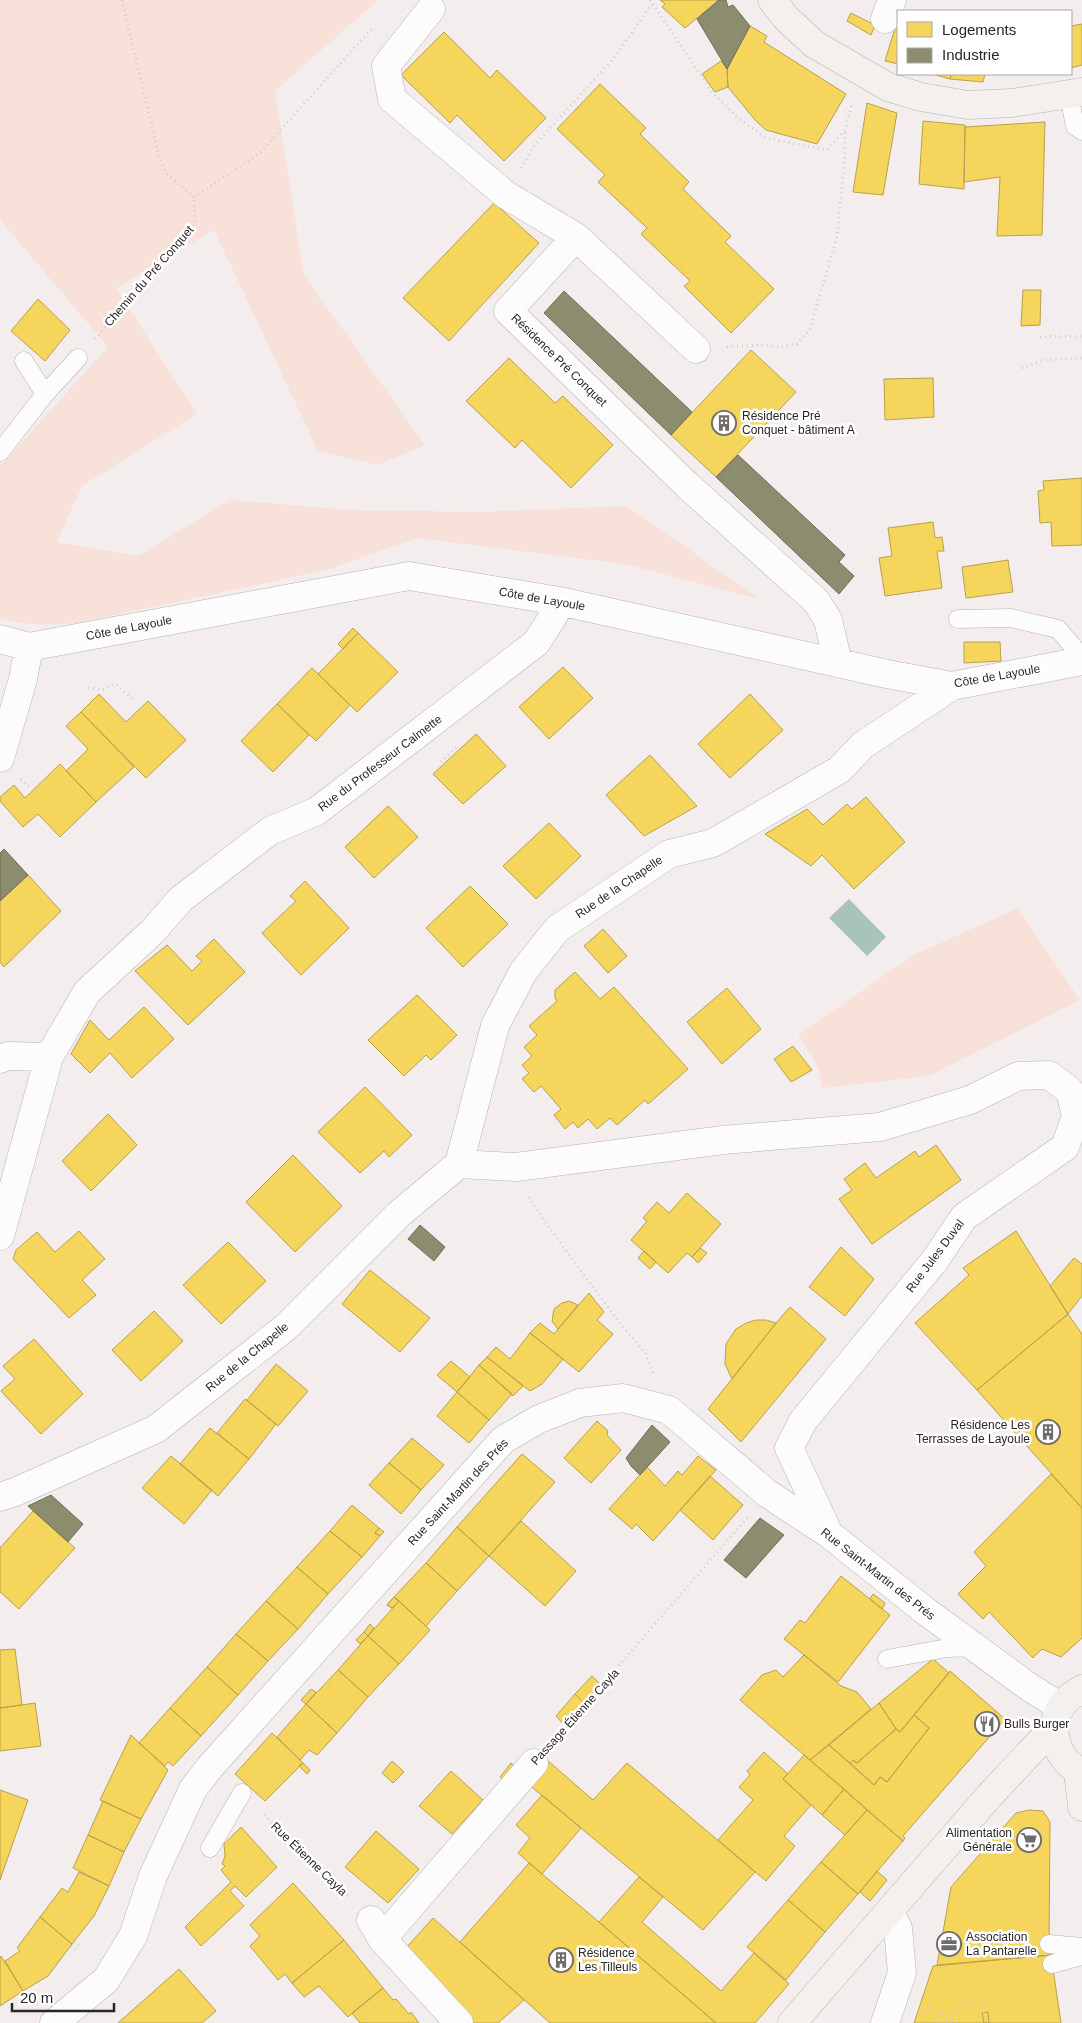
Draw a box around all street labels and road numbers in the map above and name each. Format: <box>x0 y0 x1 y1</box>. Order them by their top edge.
street label: Chemin du Pré Conquet <box>101 222 197 329</box>
street label: Résidence Pré Conquet <box>508 311 610 410</box>
street label: Côte de Layoule <box>498 585 587 614</box>
street label: Côte de Layoule <box>85 613 174 643</box>
street label: Côte de Layoule <box>953 661 1042 690</box>
street label: Rue du Professeur Calmette <box>315 712 445 814</box>
street label: Rue de la Chapelle <box>573 852 665 921</box>
street label: Rue Jules Duval <box>903 1217 967 1295</box>
street label: Rue de la Chapelle <box>203 1319 291 1395</box>
street label: Rue Saint-Martin des Prés <box>405 1436 511 1548</box>
street label: Rue Saint-Martin des Prés <box>818 1525 938 1623</box>
street label: Passage Étienne Cayla <box>527 1665 622 1768</box>
street label: Rue Étienne Cayla <box>268 1818 351 1899</box>

